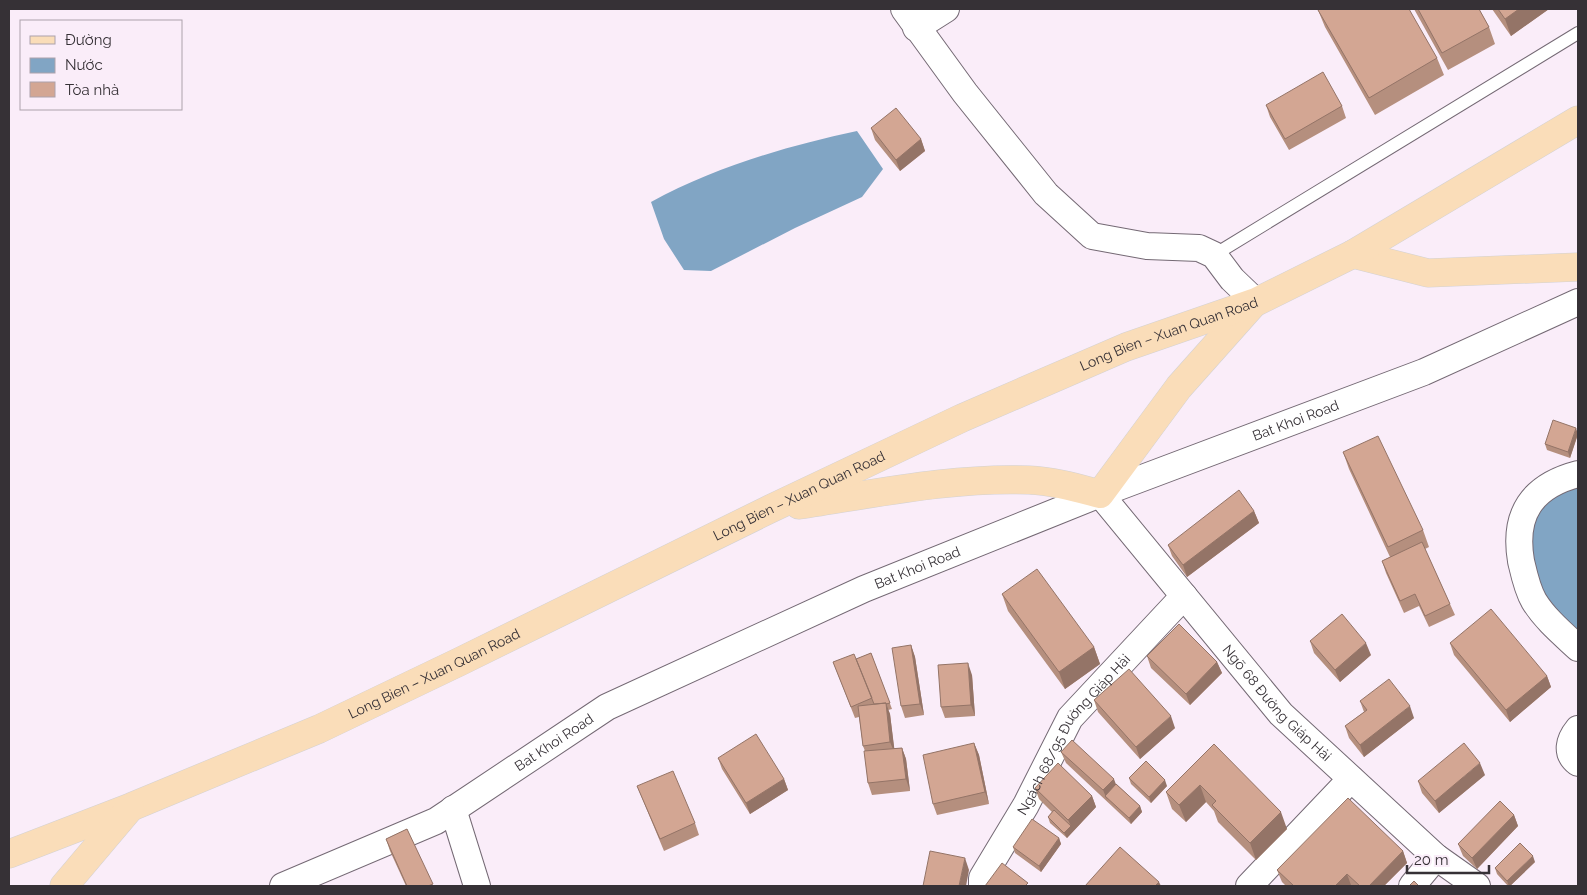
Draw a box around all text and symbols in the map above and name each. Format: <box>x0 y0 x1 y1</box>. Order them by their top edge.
legend <box>20 20 182 110</box>
text: Đường <box>65 31 112 49</box>
text: Nước <box>65 56 103 74</box>
text: Tòa nhà <box>65 81 119 99</box>
street label: Long Bien – Xuan Quan Road <box>1077 294 1260 374</box>
street label: Bat Khoi Road <box>1250 397 1341 444</box>
street label: Long Bien – Xuan Quan Road <box>710 448 888 544</box>
street label: Bat Khoi Road <box>872 543 962 592</box>
street label: Long Bien – Xuan Quan Road <box>346 625 523 722</box>
street label: Ngõ 68 Đường Giáp Hải <box>1219 641 1335 764</box>
street label: Ngách 68/95 Đường Giáp Hải <box>1014 651 1133 818</box>
street label: Bat Khoi Road <box>512 710 596 774</box>
scale bar <box>1407 842 1490 874</box>
text: 20 m <box>1414 851 1449 869</box>

